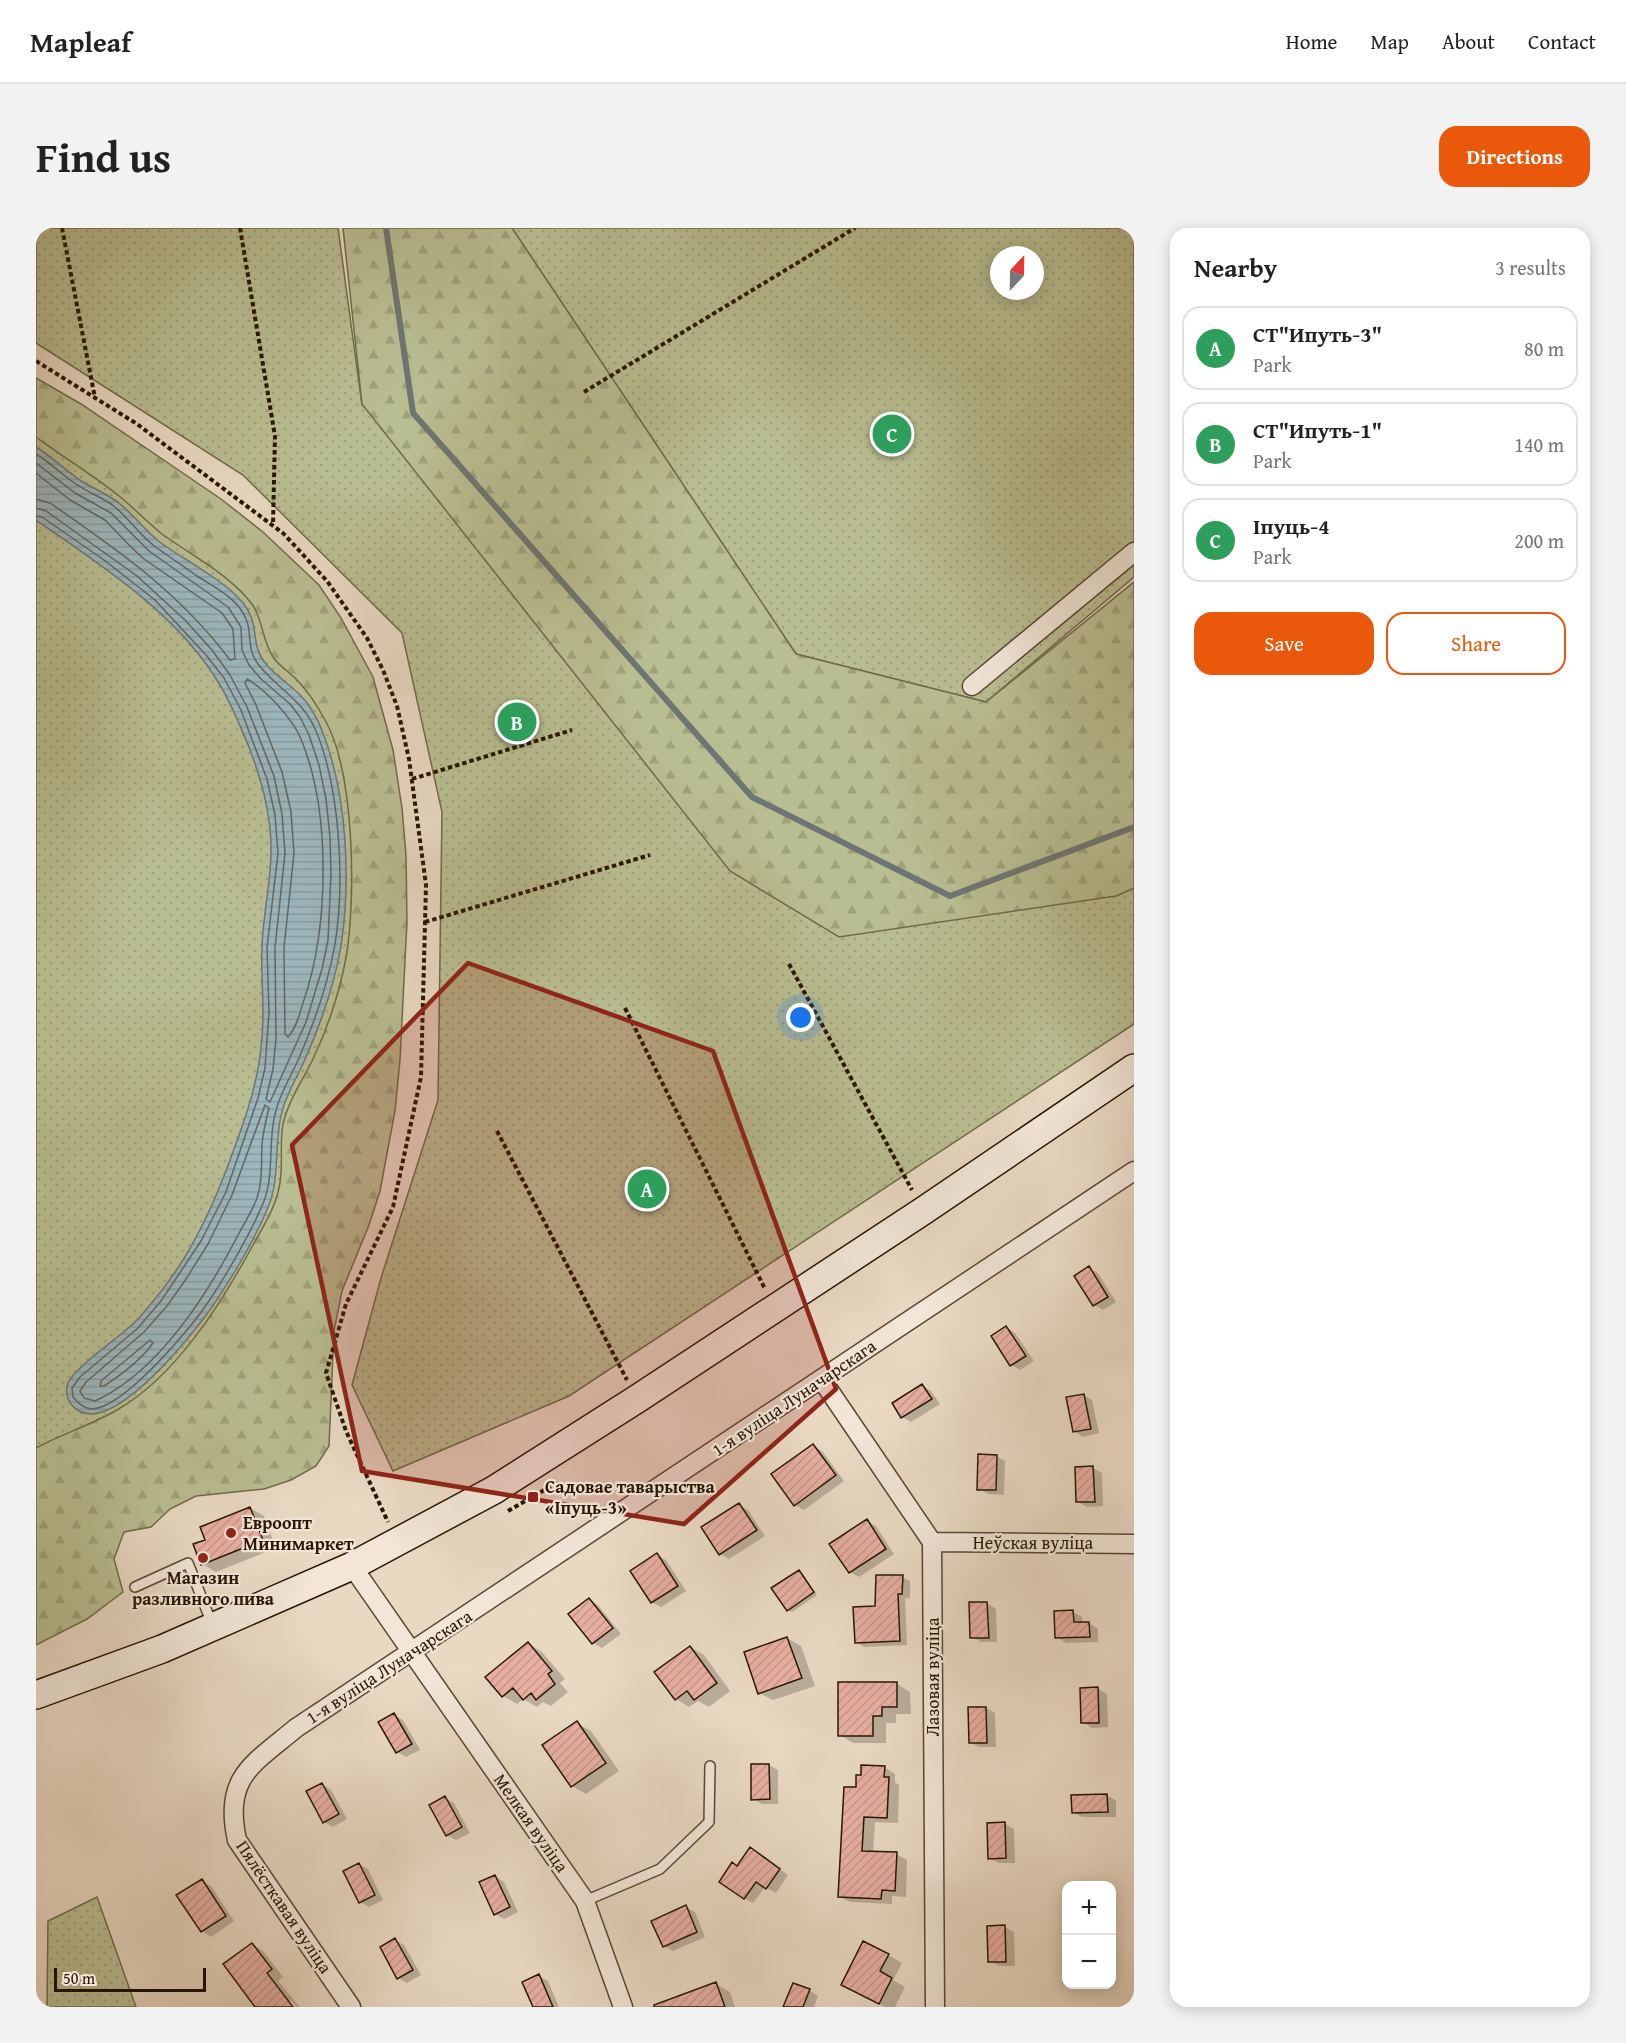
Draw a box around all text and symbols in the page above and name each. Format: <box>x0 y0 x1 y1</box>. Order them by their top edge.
text: Mapleaf <box>30 21 131 62</box>
text: Home <box>1286 26 1337 57</box>
text: Map <box>1370 26 1409 57</box>
text: About <box>1442 26 1495 57</box>
text: Contact <box>1528 26 1596 57</box>
text: Find us <box>36 126 171 187</box>
button: Directions <box>1439 126 1590 187</box>
north arrow <box>990 246 1044 300</box>
text: Nearby <box>1194 248 1277 287</box>
text: 3 results <box>1495 253 1566 282</box>
text: СТ"Ипуть-3" <box>1253 318 1382 350</box>
text: A <box>1209 334 1222 363</box>
text: 80 m <box>1524 334 1564 363</box>
text: Park <box>1253 350 1292 379</box>
pin: C <box>872 412 912 456</box>
text: СТ"Ипуть-1" <box>1253 414 1382 446</box>
text: B <box>1209 430 1222 459</box>
text: 140 m <box>1514 430 1564 459</box>
text: Park <box>1253 446 1292 475</box>
text: Іпуць-4 <box>1253 510 1330 542</box>
text: C <box>1210 526 1221 555</box>
text: 200 m <box>1514 526 1564 555</box>
text: Park <box>1253 542 1292 571</box>
button: Save <box>1194 612 1374 675</box>
button: Share <box>1386 612 1566 675</box>
pin: B <box>498 700 536 744</box>
your location <box>786 1003 815 1032</box>
pin: A <box>628 1166 666 1212</box>
street label: 1-я вуліца Луначарскага <box>706 1332 882 1463</box>
place label: Садовае таварыства «Іпуць-3» <box>545 1473 716 1521</box>
marker: Садовае таварыства «Іпуць-3» <box>526 1490 540 1504</box>
place label: Евроопт Минимаркет <box>243 1509 354 1557</box>
marker: Евроопт Минимаркет <box>224 1526 238 1540</box>
street label: Неўская вуліца <box>973 1529 1094 1556</box>
marker: Магазин разливного пива <box>196 1551 210 1565</box>
place label: Магазин разливного пива <box>132 1564 275 1612</box>
street label: 1-я вуліца Луначарскага <box>300 1602 477 1731</box>
street label: Лазовая вуліца <box>919 1617 946 1737</box>
street label: Мелкая вуліца <box>487 1768 576 1878</box>
street label: Пялёсткавая вуліца <box>230 1835 339 1979</box>
map controls <box>1062 1881 1116 1989</box>
button: + <box>1062 1881 1116 1935</box>
button: − <box>1062 1935 1116 1989</box>
scale bar <box>54 1965 206 1992</box>
text: 50 m <box>63 1966 95 1990</box>

